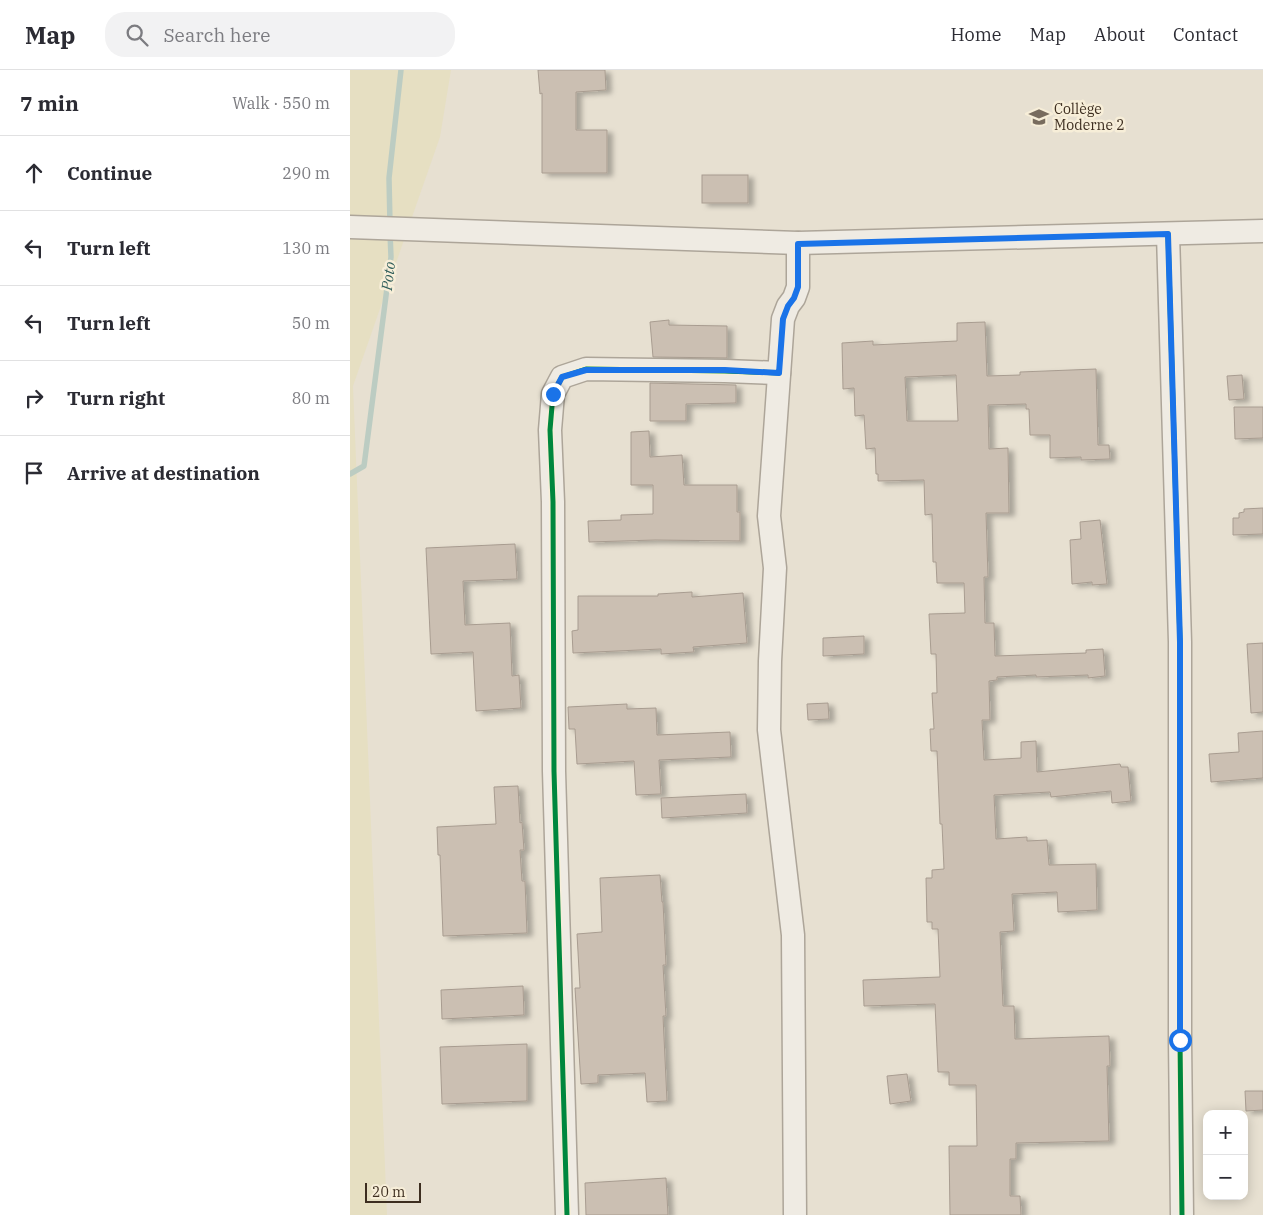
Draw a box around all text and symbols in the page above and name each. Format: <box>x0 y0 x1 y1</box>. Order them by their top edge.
search box <box>105 12 455 57</box>
text: Map <box>25 19 75 51</box>
icon: search <box>123 21 151 49</box>
text: Search here <box>163 23 270 47</box>
text: Home <box>950 23 1002 46</box>
text: Map <box>1030 23 1066 46</box>
text: About <box>1094 23 1145 46</box>
text: Contact <box>1173 23 1238 46</box>
text: 7 min <box>20 89 79 117</box>
text: Walk · 550 m <box>232 93 330 113</box>
place label: Collège Moderne 2 <box>1054 100 1125 134</box>
school or university icon: Collège Moderne 2 <box>1028 106 1050 128</box>
icon: ahead <box>20 159 48 187</box>
text: Continue <box>67 161 152 185</box>
text: 290 m <box>282 163 330 183</box>
icon: left <box>20 234 48 262</box>
text: Turn left <box>67 236 150 260</box>
text: 130 m <box>282 238 330 258</box>
water label: Poto <box>377 261 399 292</box>
icon: left <box>20 309 48 337</box>
text: Turn left <box>67 311 150 335</box>
text: 50 m <box>292 313 330 333</box>
route end <box>542 383 565 406</box>
icon: right <box>20 384 48 412</box>
text: Turn right <box>67 386 165 410</box>
text: 80 m <box>292 388 330 408</box>
icon: arrive <box>20 459 48 487</box>
text: Arrive at destination <box>67 461 260 485</box>
route start <box>1169 1029 1192 1052</box>
map controls <box>1203 1110 1248 1200</box>
button: + <box>1203 1110 1248 1155</box>
button: − <box>1203 1155 1248 1200</box>
scale bar <box>365 1180 421 1203</box>
text: 20 m <box>372 1183 405 1201</box>

